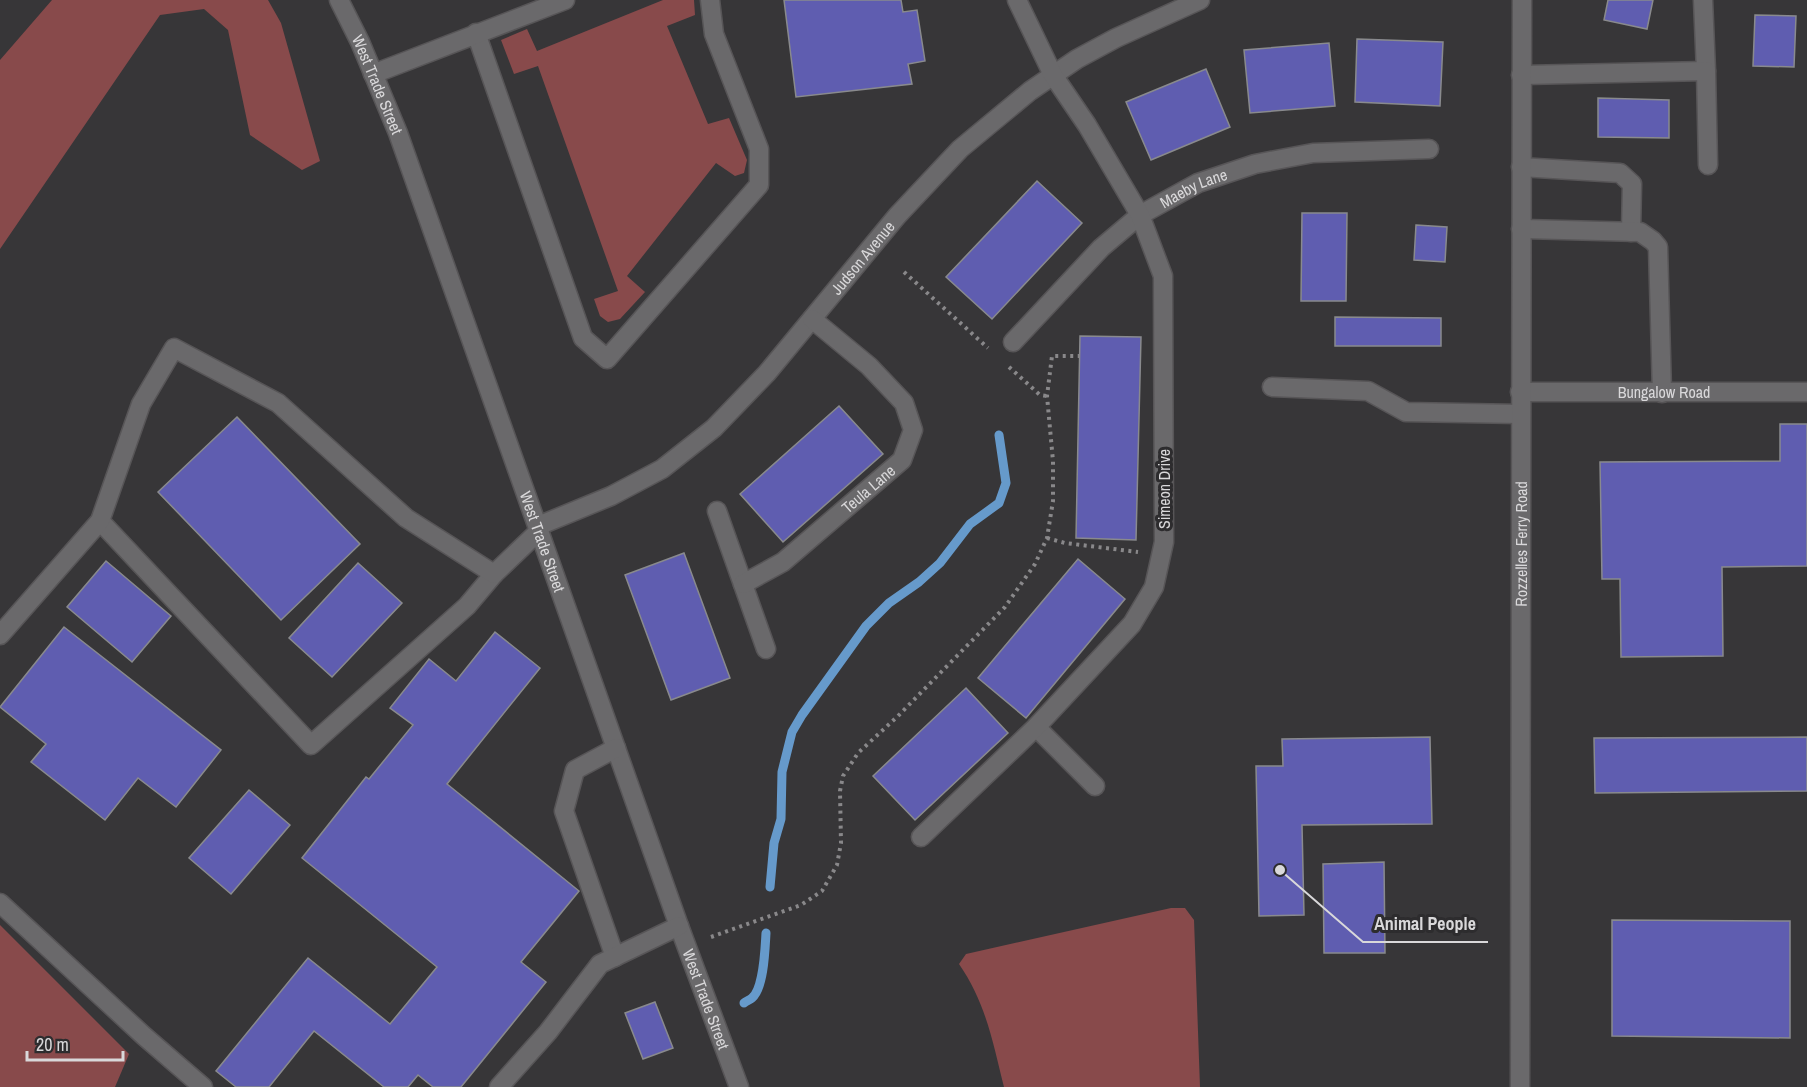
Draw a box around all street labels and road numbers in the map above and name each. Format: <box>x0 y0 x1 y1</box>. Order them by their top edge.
street label: West Trade Street <box>347 31 408 138</box>
street label: Maeby Lane <box>1156 163 1230 213</box>
street label: Judson Avenue <box>825 216 900 299</box>
street label: Bungalow Road <box>1618 381 1710 403</box>
street label: Simeon Drive <box>1153 449 1175 529</box>
street label: Teula Lane <box>837 460 900 518</box>
street label: Rozzelles Ferry Road <box>1510 481 1532 607</box>
street label: West Trade Street <box>515 488 571 595</box>
street label: West Trade Street <box>678 946 735 1053</box>

